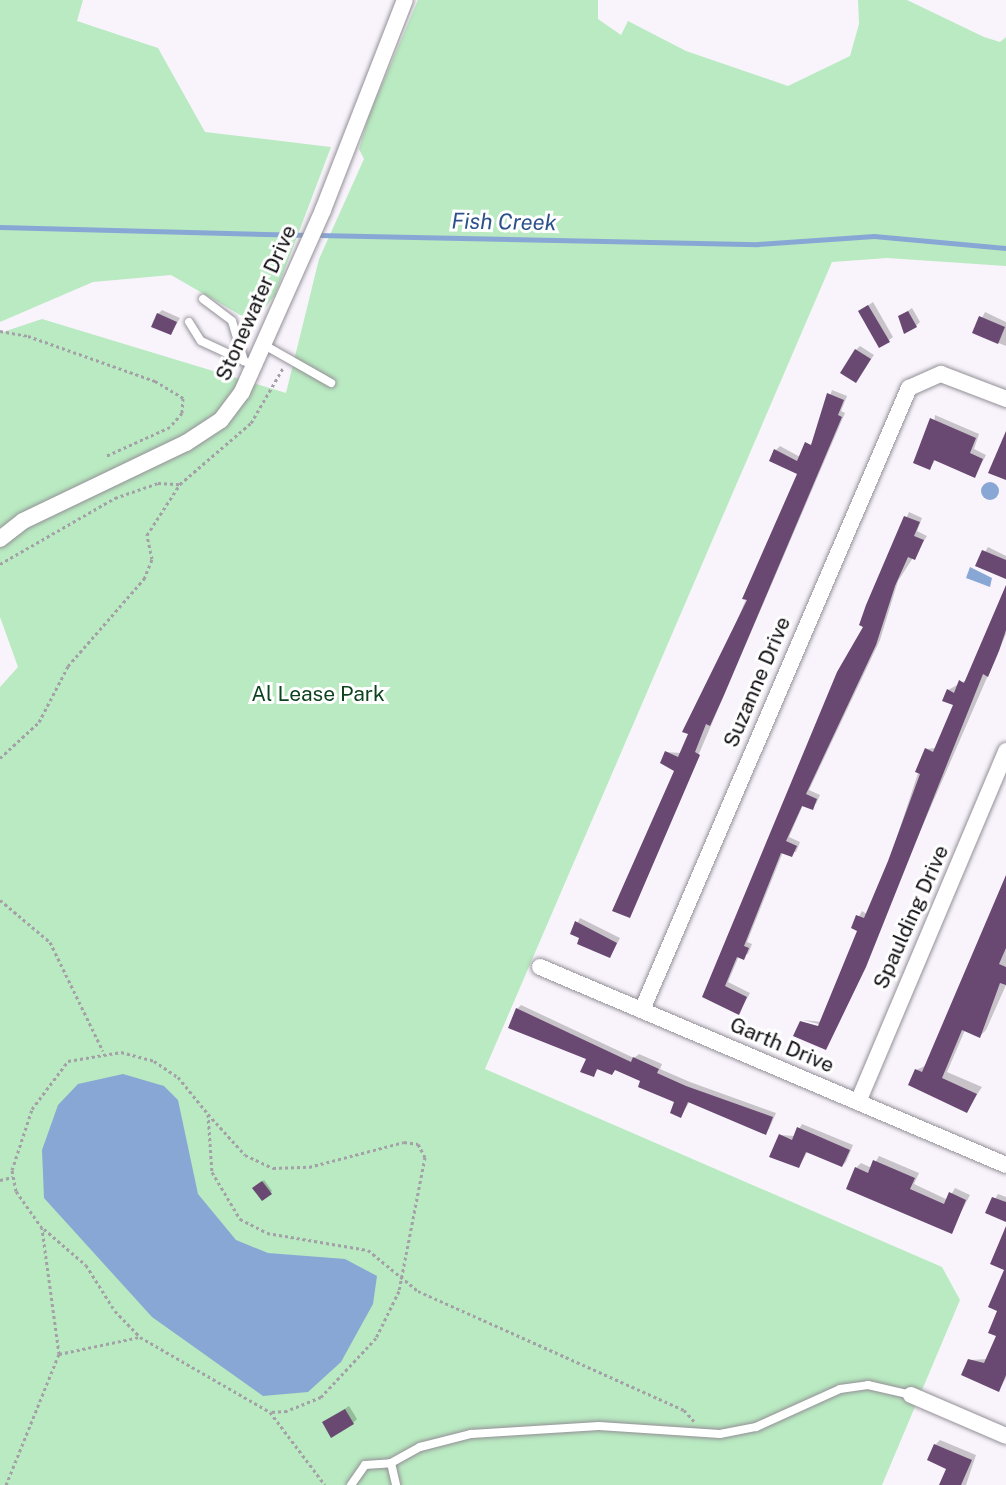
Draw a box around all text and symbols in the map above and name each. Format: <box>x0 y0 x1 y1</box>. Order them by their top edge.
water label: Fish Creek <box>451 208 557 236</box>
street label: Stonewater Drive <box>210 221 302 385</box>
street label: Suzanne Drive <box>718 613 796 751</box>
park label: Al Lease Park <box>251 681 385 707</box>
street label: Spaulding Drive <box>868 841 954 993</box>
street label: Garth Drive <box>726 1012 838 1078</box>

